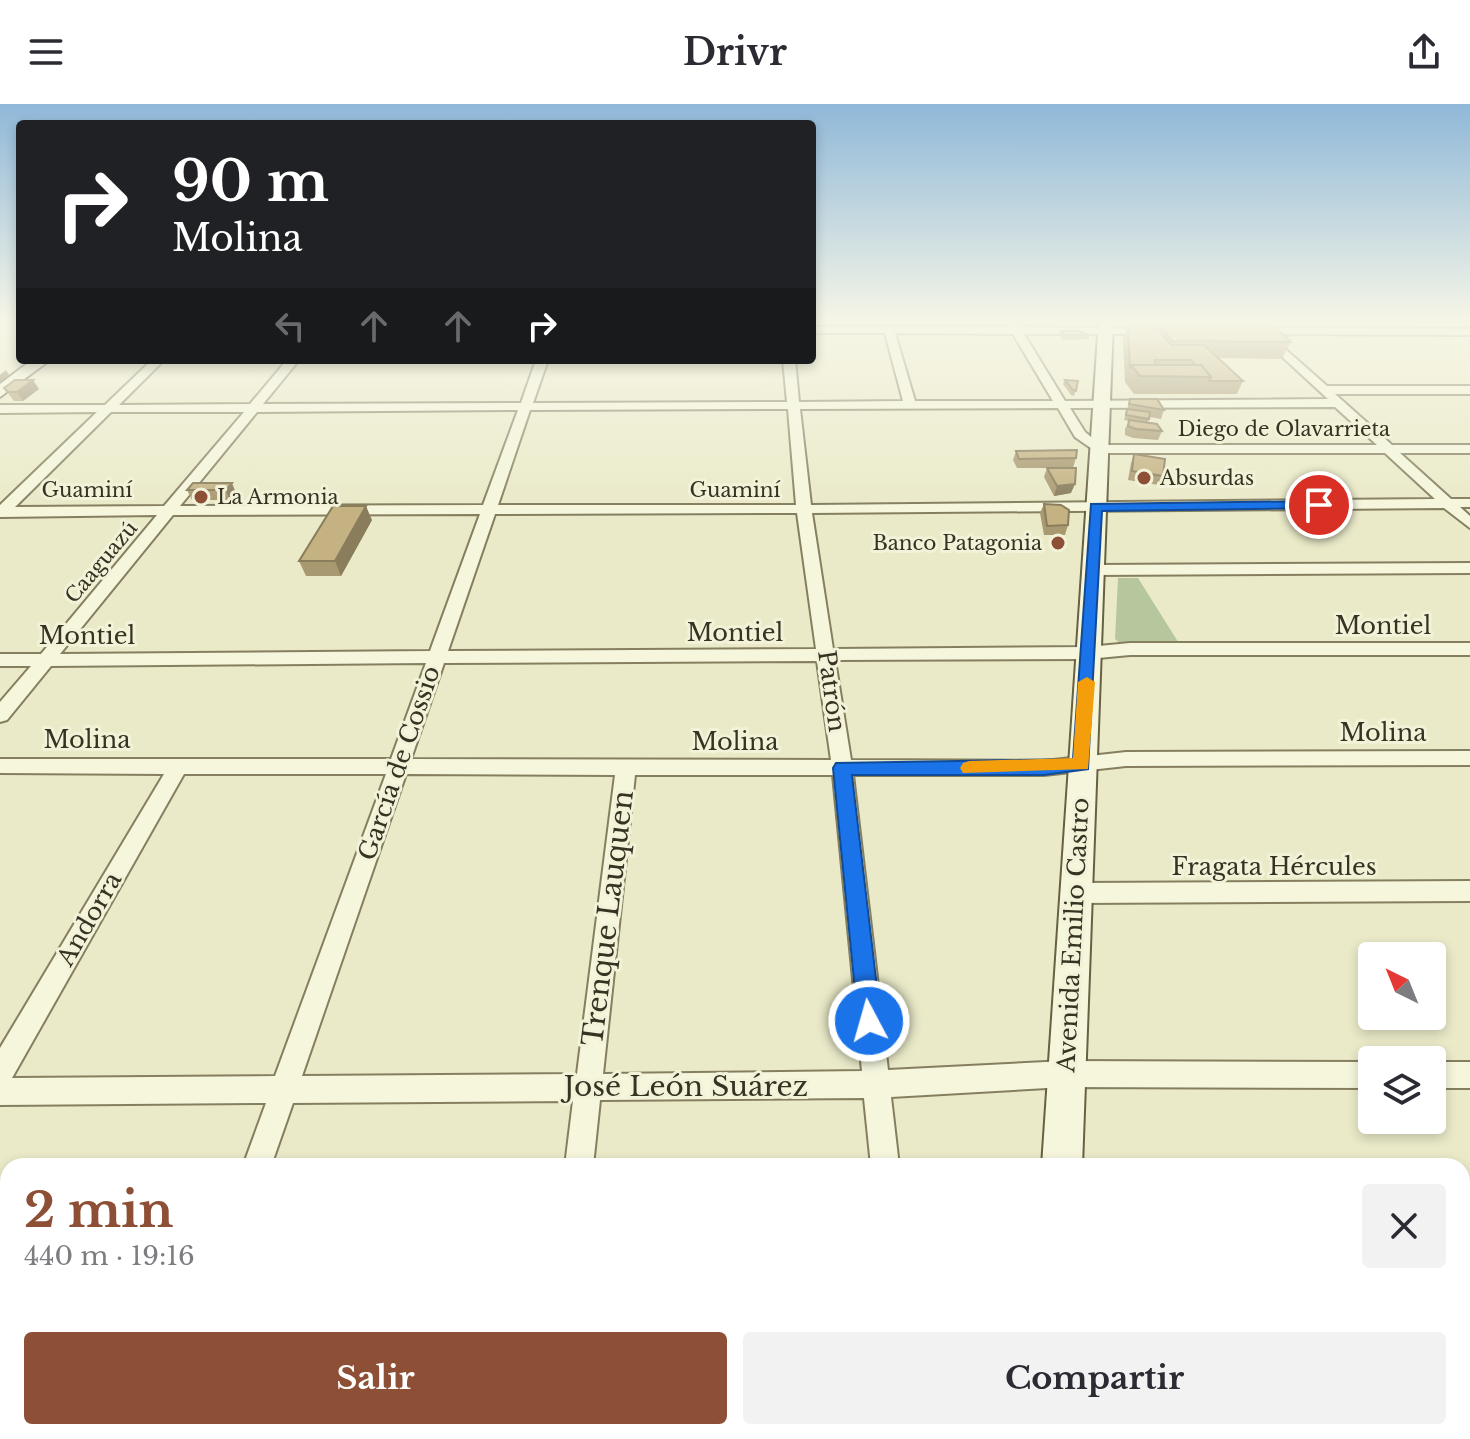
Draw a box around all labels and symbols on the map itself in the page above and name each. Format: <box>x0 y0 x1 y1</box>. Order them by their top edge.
street label: Diego de Olavarrieta <box>1178 417 1391 441</box>
place label: Absurdas <box>1159 466 1254 490</box>
marker: Absurdas <box>1135 469 1153 487</box>
pin <box>1285 471 1353 539</box>
street label: Guaminí <box>42 478 133 502</box>
street label: Guaminí <box>690 478 781 502</box>
place label: La Armonia <box>217 485 339 509</box>
marker: La Armonia <box>192 488 210 506</box>
street label: Caaguazú <box>60 516 142 608</box>
place label: Banco Patagonia <box>872 531 1043 555</box>
marker: Banco Patagonia <box>1049 534 1067 552</box>
street label: Montiel <box>1335 611 1431 640</box>
street label: Montiel <box>687 618 783 647</box>
street label: Montiel <box>39 621 135 650</box>
street label: Patrón <box>812 648 852 734</box>
street label: García de Cossio <box>352 662 446 864</box>
street label: Molina <box>1339 718 1427 747</box>
street label: Molina <box>43 725 131 754</box>
street label: Molina <box>691 727 779 756</box>
street label: Trenque Lauquen <box>575 788 641 1048</box>
street label: Avenida Emilio Castro <box>1051 797 1095 1074</box>
street label: Fragata Hércules <box>1171 852 1377 881</box>
street label: Andorra <box>50 866 128 972</box>
north arrow <box>1358 942 1446 1030</box>
position arrow <box>827 979 911 1063</box>
street label: José León Suárez <box>560 1069 808 1104</box>

